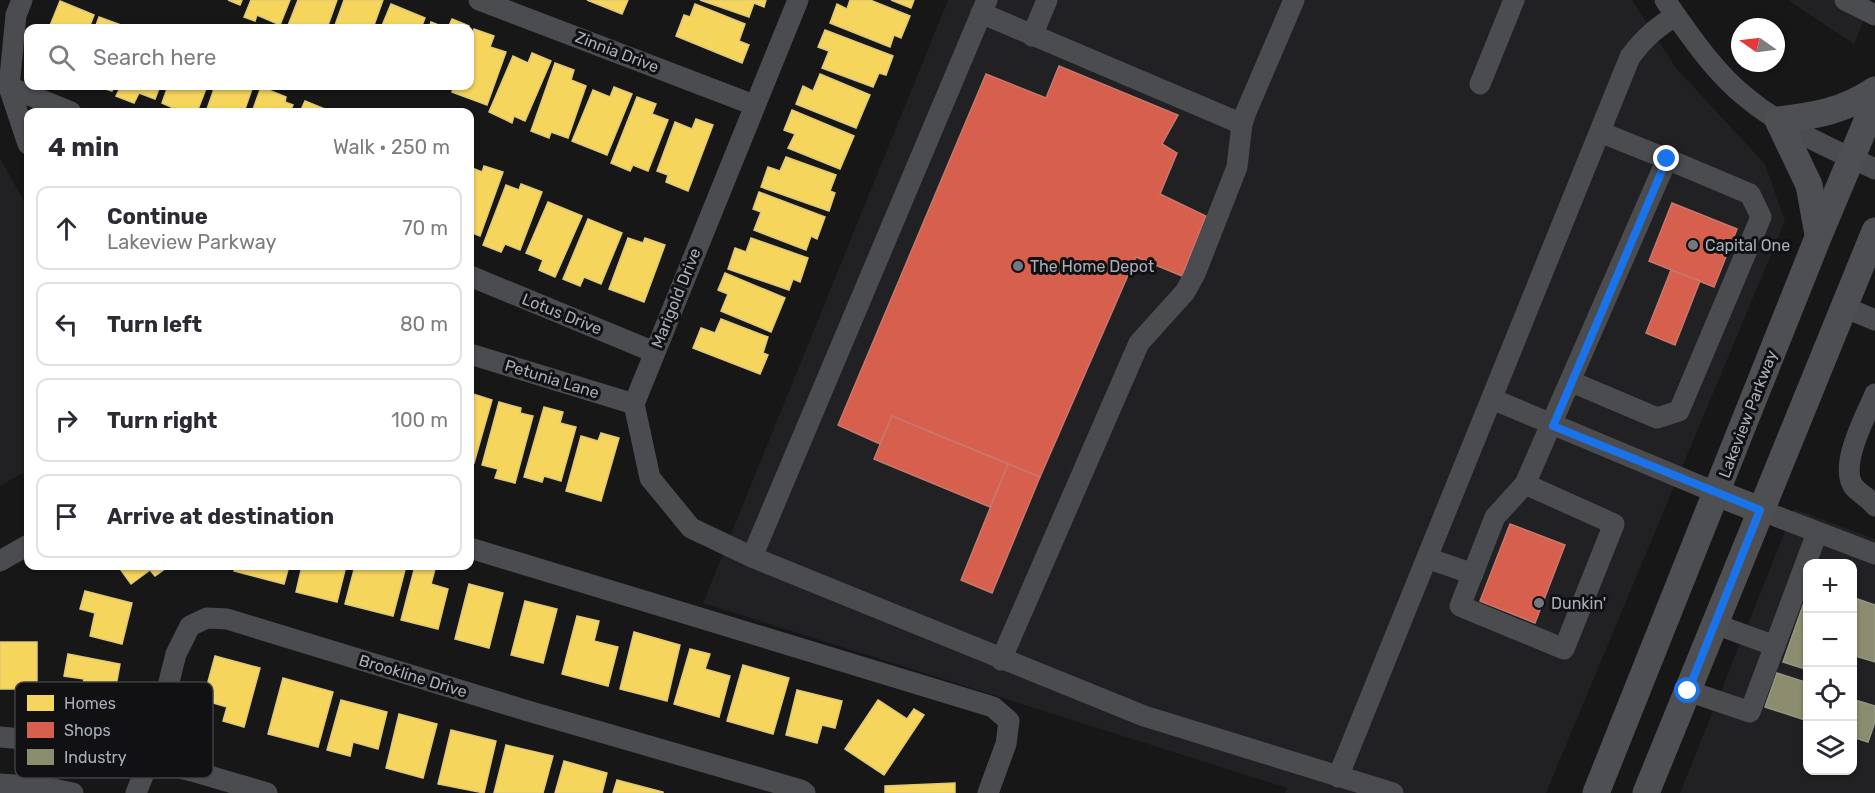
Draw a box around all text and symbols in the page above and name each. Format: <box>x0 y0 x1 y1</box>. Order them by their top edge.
north arrow <box>1731 18 1785 72</box>
search box <box>24 24 474 90</box>
street label: Zinnia Drive <box>573 27 662 77</box>
icon: search <box>45 41 78 74</box>
text: Search here <box>93 44 216 71</box>
text: 4 min <box>48 132 119 163</box>
text: Walk · 250 m <box>333 135 450 159</box>
route end <box>1653 145 1679 171</box>
text: Continue <box>107 203 208 230</box>
icon: ahead <box>50 212 83 245</box>
text: 70 m <box>402 216 448 240</box>
text: Lakeview Parkway <box>107 230 277 254</box>
place label: Capital One <box>1705 236 1790 255</box>
marker: Capital One <box>1686 238 1700 252</box>
street label: Marigold Drive <box>647 245 705 351</box>
place label: The Home Depot <box>1030 257 1154 276</box>
marker: The Home Depot <box>1011 259 1025 273</box>
street label: Lotus Drive <box>519 289 605 339</box>
icon: left <box>50 308 83 341</box>
text: Turn left <box>107 311 202 338</box>
text: 80 m <box>400 312 448 336</box>
street label: Lakeview Parkway <box>1715 347 1781 481</box>
street label: Petunia Lane <box>502 356 602 402</box>
icon: right <box>50 404 83 437</box>
text: Turn right <box>107 407 217 434</box>
text: 100 m <box>391 408 448 432</box>
icon: arrive <box>50 500 83 533</box>
text: Arrive at destination <box>107 503 334 530</box>
map controls <box>1803 559 1857 775</box>
button: + <box>1803 559 1857 613</box>
place label: Dunkin' <box>1551 594 1606 613</box>
marker: Dunkin' <box>1532 596 1546 610</box>
button: − <box>1803 613 1857 667</box>
street label: Brookline Drive <box>357 651 469 701</box>
button: locate <box>1803 667 1857 721</box>
route start <box>1674 677 1700 703</box>
legend <box>15 682 213 778</box>
text: Homes <box>64 694 116 713</box>
text: Shops <box>64 721 111 740</box>
button: layers <box>1803 721 1857 775</box>
text: Industry <box>64 748 127 767</box>

